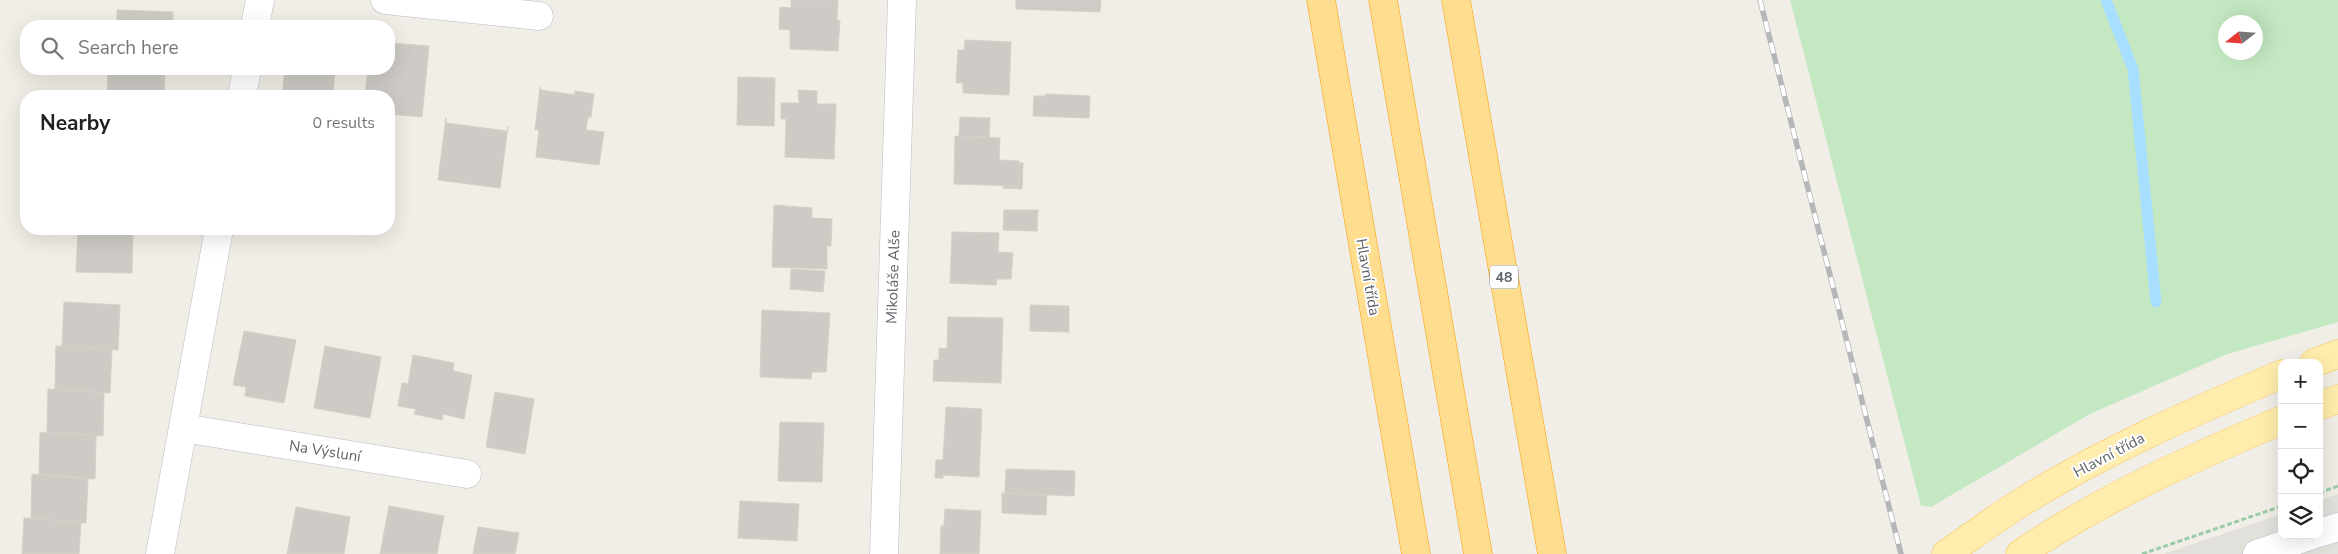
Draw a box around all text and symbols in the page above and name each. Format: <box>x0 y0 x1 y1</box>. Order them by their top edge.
north arrow <box>2218 15 2263 60</box>
search box <box>20 20 395 75</box>
icon: search <box>38 34 66 62</box>
text: Search here <box>78 35 179 61</box>
text: Nearby <box>40 109 110 137</box>
text: 0 results <box>313 112 375 134</box>
street label: Mikoláše Alše <box>881 230 905 324</box>
street label: Hlavní třída <box>1351 237 1385 317</box>
road number: 48 <box>1490 266 1518 288</box>
map controls <box>2278 359 2323 539</box>
button: + <box>2278 359 2323 404</box>
button: − <box>2278 404 2323 449</box>
street label: Hlavní třída <box>2070 428 2148 482</box>
street label: Na Výsluní <box>288 435 364 467</box>
button: locate <box>2278 449 2323 494</box>
button: layers <box>2278 494 2323 539</box>

